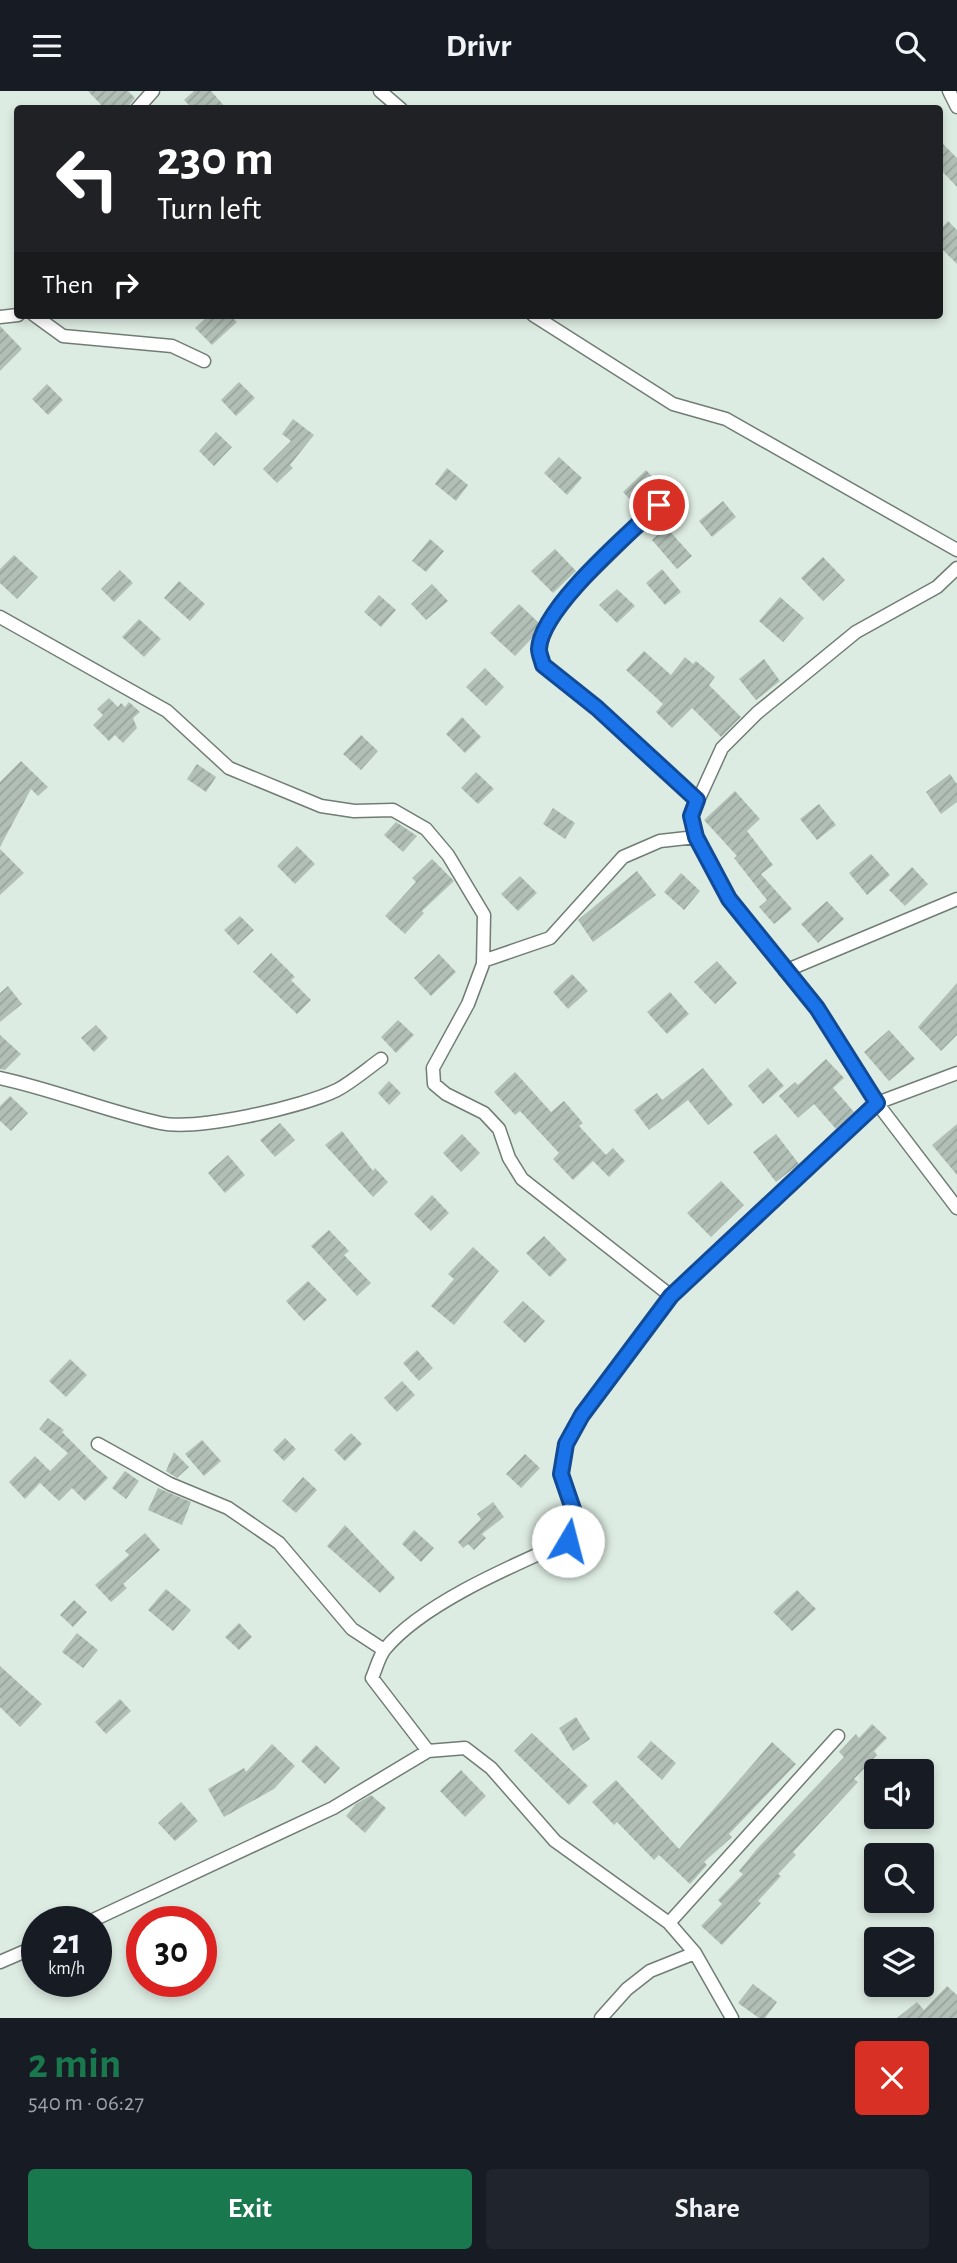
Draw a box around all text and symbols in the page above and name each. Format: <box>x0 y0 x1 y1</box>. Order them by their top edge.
icon: menu <box>28 27 66 65</box>
icon: search <box>891 27 929 65</box>
text: Drivr <box>446 30 511 62</box>
icon: left <box>42 133 133 224</box>
text: 230 m <box>157 135 274 184</box>
text: Turn left <box>157 193 261 225</box>
icon: right <box>107 266 145 304</box>
text: Then <box>42 272 93 298</box>
pin <box>629 475 689 535</box>
icon: arrive <box>640 486 678 524</box>
position arrow <box>531 1504 605 1578</box>
map controls <box>864 1759 934 1997</box>
button: sound <box>864 1759 934 1829</box>
button: search <box>864 1843 934 1913</box>
speed limit sign: 30 <box>126 1906 217 1997</box>
text: 21 <box>52 1925 81 1960</box>
button: layers <box>864 1927 934 1997</box>
text: km/h <box>48 1960 85 1978</box>
button: close <box>855 2041 929 2115</box>
text: 2 min <box>28 2043 121 2085</box>
text: 540 m · 06:27 <box>28 2092 144 2115</box>
button: Exit <box>28 2169 472 2249</box>
button: Share <box>486 2169 929 2249</box>

